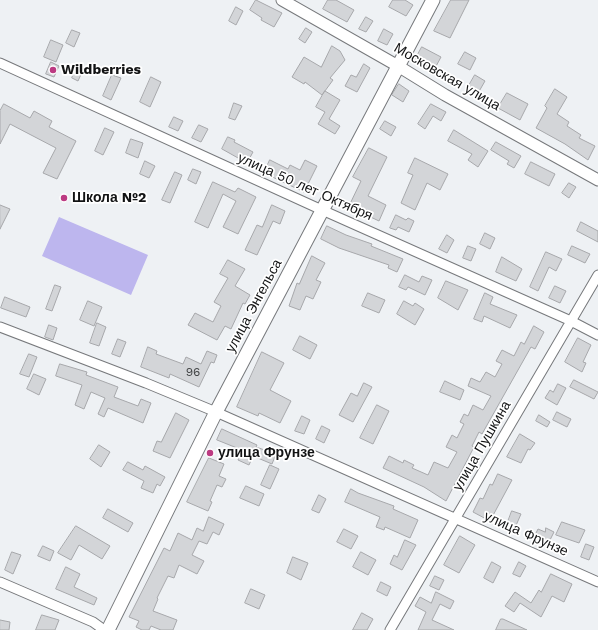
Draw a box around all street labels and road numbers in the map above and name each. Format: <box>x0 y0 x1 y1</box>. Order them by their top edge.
street label: Московская улица <box>391 40 503 114</box>
street label: улица 50 лет Октября <box>235 150 375 224</box>
street label: улица Энгельса <box>222 256 286 356</box>
street label: улица Пушкина <box>449 398 515 494</box>
street label: улица Фрунзе <box>481 508 571 560</box>

